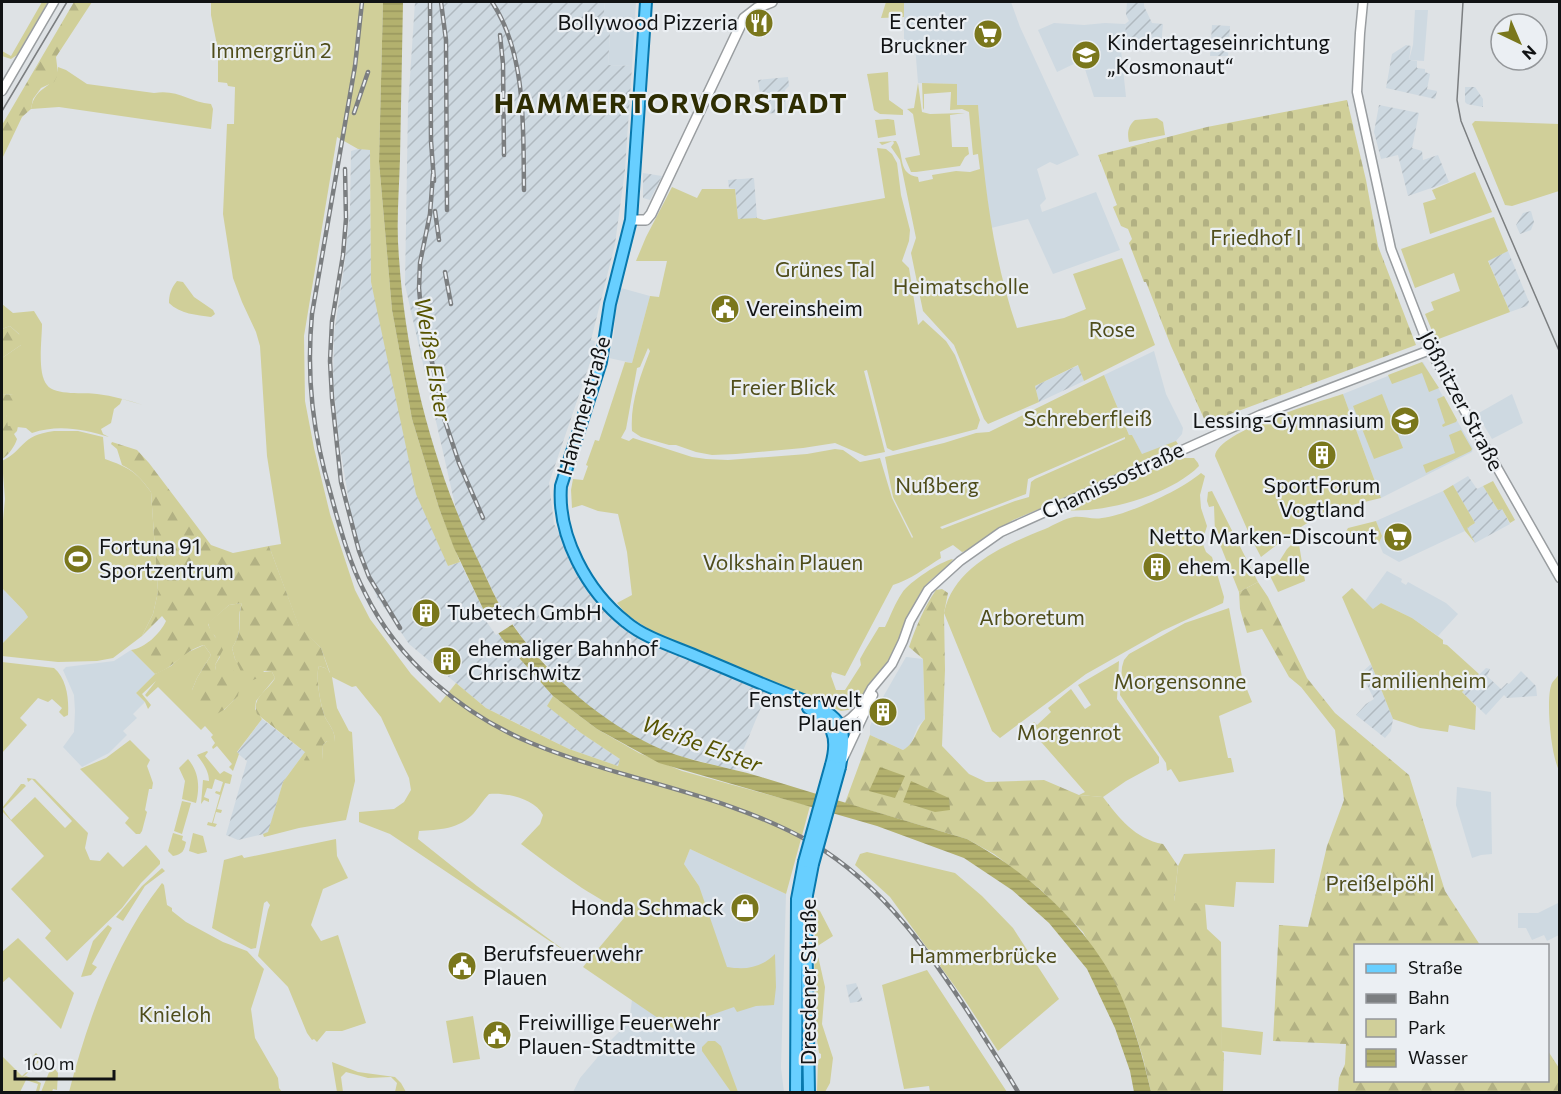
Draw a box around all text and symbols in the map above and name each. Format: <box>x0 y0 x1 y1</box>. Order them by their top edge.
restaurant icon: Bollywood Pizzeria <box>743 7 775 39</box>
place label: E center Bruckner <box>880 8 967 57</box>
place label: Bollywood Pizzeria <box>557 9 738 34</box>
north arrow <box>1489 12 1549 72</box>
supermarket icon: E center Bruckner <box>972 18 1004 50</box>
place label: Kindertageseinrichtung „Kosmonaut“ <box>1107 29 1330 78</box>
park label: Immergrün 2 <box>210 37 332 62</box>
school or university icon: Kindertageseinrichtung „Kosmonaut“ <box>1070 39 1102 71</box>
text: N <box>1519 42 1541 64</box>
district label: HAMMERTORVORSTADT <box>494 86 848 119</box>
park label: Friedhof I <box>1210 224 1302 249</box>
park label: Grünes Tal <box>775 256 875 281</box>
park label: Heimatscholle <box>893 273 1029 298</box>
public building icon: Vereinsheim <box>709 293 741 325</box>
water label: Weiße Elster <box>409 295 458 424</box>
place label: Vereinsheim <box>746 295 863 320</box>
park label: Rose <box>1089 316 1135 341</box>
street label: Jößnitzer Straße <box>1415 326 1510 475</box>
street label: Hammerstraße <box>551 333 614 478</box>
park label: Freier Blick <box>730 374 836 399</box>
park label: Schreberfleiß <box>1024 405 1152 430</box>
school or university icon: Lessing-Gymnasium <box>1389 405 1421 437</box>
place label: Lessing-Gymnasium <box>1192 407 1384 432</box>
street label: Chamissostraße <box>1037 436 1187 523</box>
building icon: SportForum Vogtland <box>1306 439 1338 471</box>
park label: Nußberg <box>895 472 979 497</box>
place label: SportForum Vogtland <box>1264 472 1380 521</box>
supermarket icon: Netto Marken-Discount <box>1382 521 1414 553</box>
place label: Netto Marken-Discount <box>1149 523 1377 548</box>
place label: Fortuna 91 Sportzentrum <box>99 533 234 582</box>
sports icon: Fortuna 91 Sportzentrum <box>62 543 94 575</box>
park label: Volkshain Plauen <box>703 549 863 574</box>
building icon: ehem. Kapelle <box>1141 551 1173 583</box>
place label: ehem. Kapelle <box>1178 553 1310 578</box>
building icon: Tubetech GmbH <box>410 597 442 629</box>
place label: Tubetech GmbH <box>447 599 602 624</box>
park label: Arboretum <box>979 604 1085 629</box>
place label: ehemaliger Bahnhof Chrischwitz <box>468 635 659 684</box>
building icon: ehemaliger Bahnhof Chrischwitz <box>431 645 463 677</box>
park label: Familienheim <box>1360 667 1487 692</box>
park label: Morgensonne <box>1114 668 1246 693</box>
place label: Fensterwelt Plauen <box>748 686 862 735</box>
building icon: Fensterwelt Plauen <box>867 696 899 728</box>
water label: Weiße Elster <box>639 709 767 778</box>
park label: Morgenrot <box>1017 719 1121 744</box>
park label: Preißelpöhl <box>1325 870 1435 895</box>
shop icon: Honda Schmack <box>729 892 761 924</box>
place label: Honda Schmack <box>571 894 724 919</box>
street label: Dresdener Straße <box>795 899 820 1065</box>
place label: Berufsfeuerwehr Plauen <box>483 940 643 989</box>
park label: Hammerbrücke <box>909 942 1057 967</box>
legend <box>1354 944 1549 1082</box>
public building icon: Berufsfeuerwehr Plauen <box>446 950 478 982</box>
text: Straße <box>1408 956 1463 978</box>
text: Bahn <box>1408 986 1450 1008</box>
park label: Knieloh <box>139 1001 211 1026</box>
place label: Freiwillige Feuerwehr Plauen-Stadtmitte <box>518 1009 721 1058</box>
text: Park <box>1408 1016 1446 1038</box>
public building icon: Freiwillige Feuerwehr Plauen-Stadtmitte <box>481 1019 513 1051</box>
scale bar <box>15 1043 114 1081</box>
text: Wasser <box>1408 1046 1468 1068</box>
text: 100 m <box>24 1052 74 1074</box>

